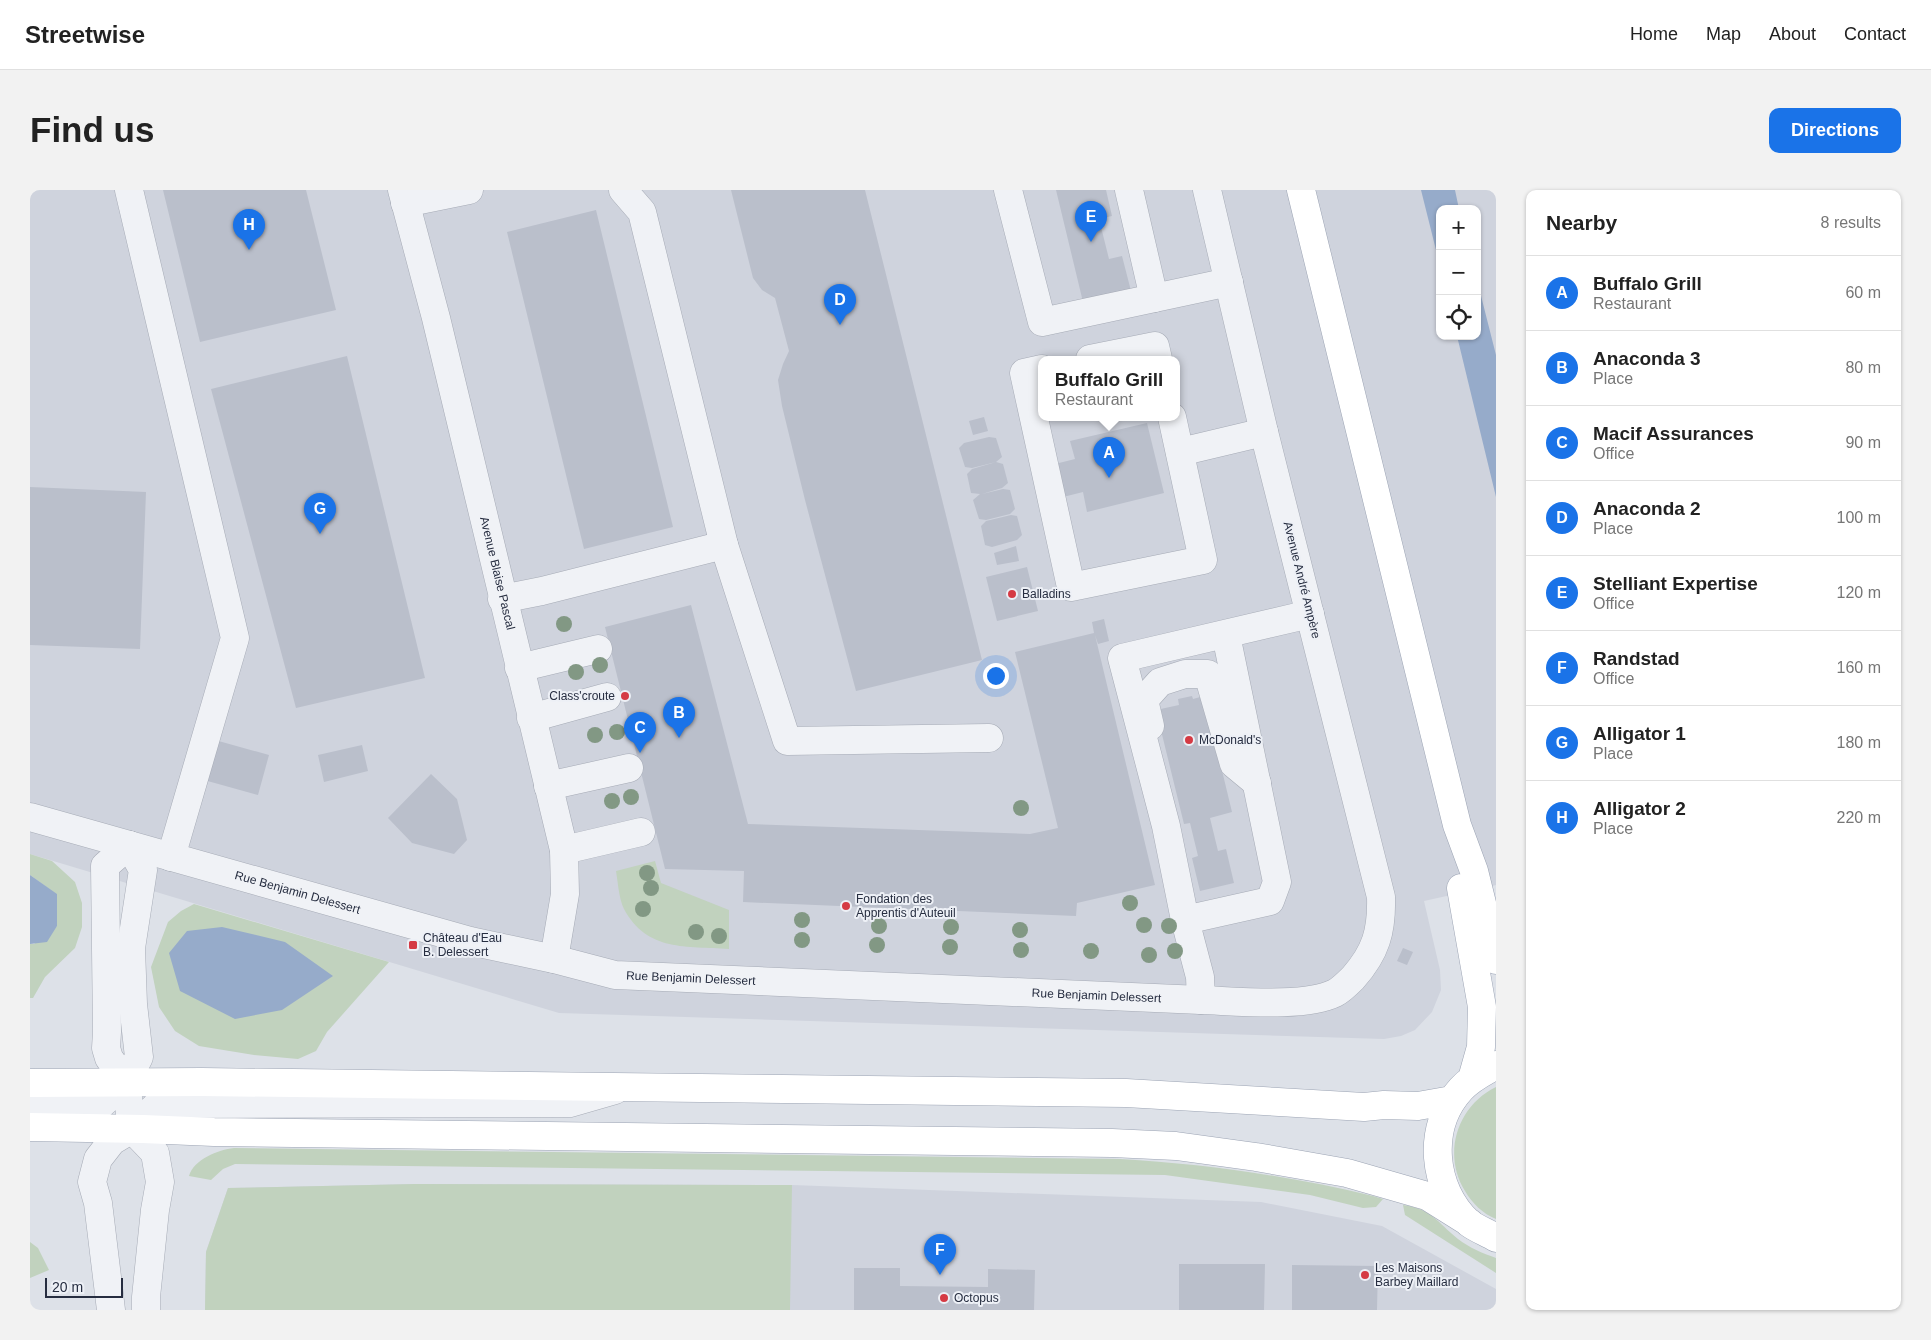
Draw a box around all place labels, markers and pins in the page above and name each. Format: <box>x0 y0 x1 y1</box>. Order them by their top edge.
pin: E <box>1075 201 1107 242</box>
pin: H <box>233 209 265 250</box>
pin: D <box>824 284 856 325</box>
pin: A <box>1093 437 1125 478</box>
pin: G <box>304 493 336 534</box>
place label: Balladins <box>1022 587 1071 601</box>
marker: Balladins <box>1006 588 1018 600</box>
place label: Class'croute <box>549 689 615 703</box>
marker: Class'croute <box>619 690 631 702</box>
pin: B <box>663 697 695 738</box>
pin: C <box>624 712 656 753</box>
place label: McDonald's <box>1199 733 1261 747</box>
marker: McDonald's <box>1183 734 1195 746</box>
place label: Fondation des Apprentis d'Auteuil <box>856 892 956 920</box>
marker: Fondation des Apprentis d'Auteuil <box>840 900 852 912</box>
place label: Château d'Eau B. Delessert <box>423 931 502 959</box>
marker: Château d'Eau B. Delessert <box>407 939 419 951</box>
pin: F <box>924 1234 956 1275</box>
place label: Les Maisons Barbey Maillard <box>1375 1261 1458 1289</box>
marker: Les Maisons Barbey Maillard <box>1359 1269 1371 1281</box>
place label: Octopus <box>954 1291 999 1305</box>
marker: Octopus <box>938 1292 950 1304</box>

